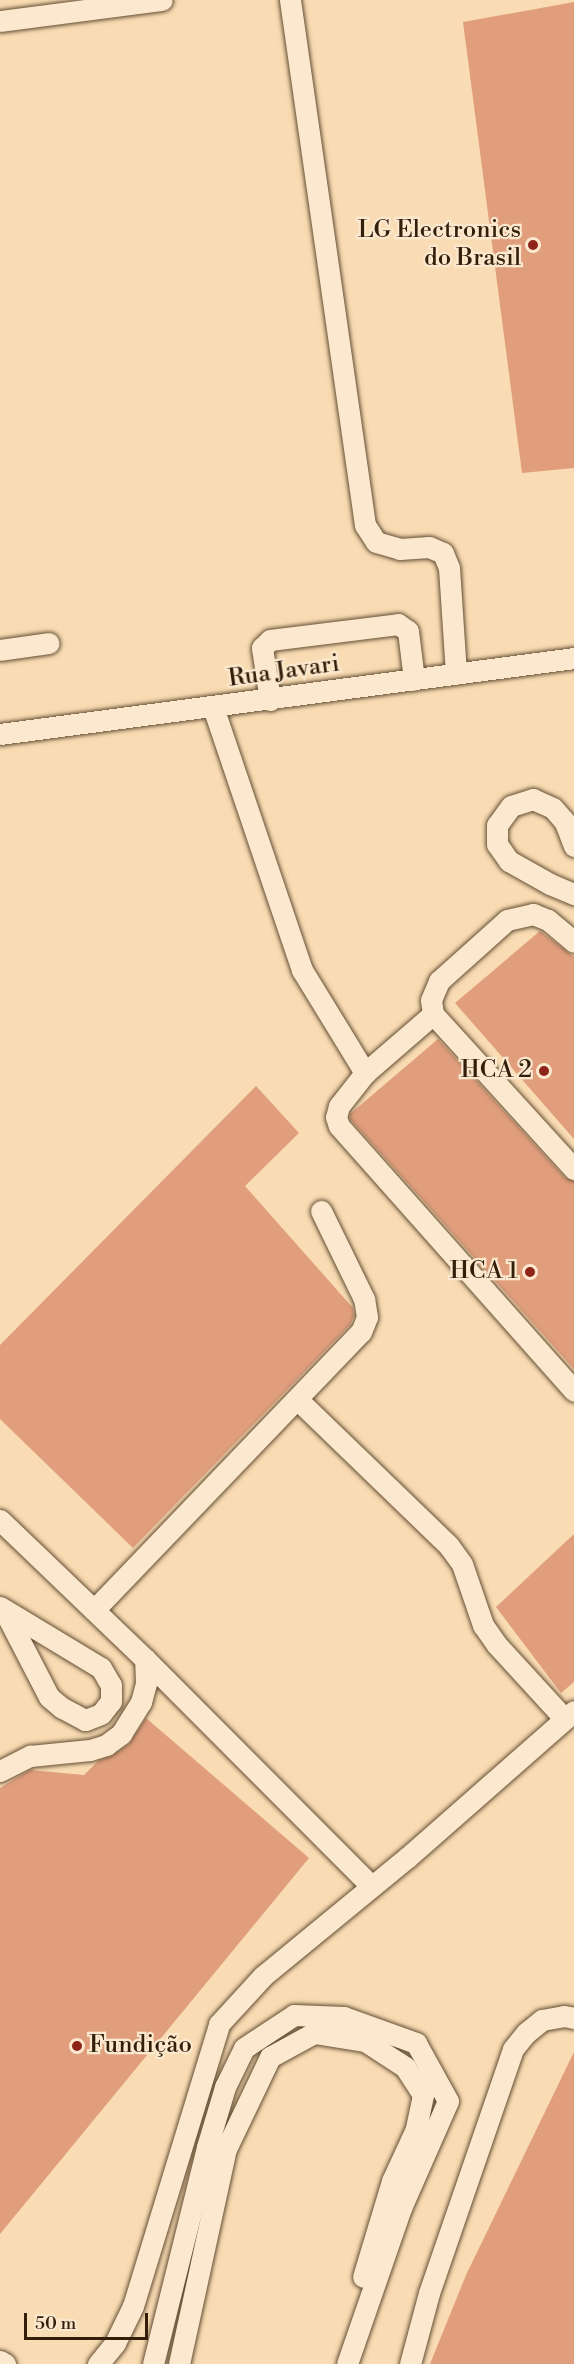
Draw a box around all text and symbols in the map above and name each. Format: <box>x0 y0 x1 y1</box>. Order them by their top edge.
place label: LG Electronics do Brasil <box>358 217 521 273</box>
marker: LG Electronics do Brasil <box>526 238 540 252</box>
street label: Rua Javari <box>226 650 342 694</box>
place label: HCA 2 <box>461 1057 532 1085</box>
marker: HCA 2 <box>537 1064 551 1078</box>
place label: HCA 1 <box>450 1258 518 1286</box>
marker: HCA 1 <box>523 1265 537 1279</box>
place label: Fundição <box>89 2032 192 2060</box>
marker: Fundição <box>70 2039 84 2053</box>
scale bar <box>27 2301 152 2339</box>
text: 50 m <box>35 2312 76 2335</box>

